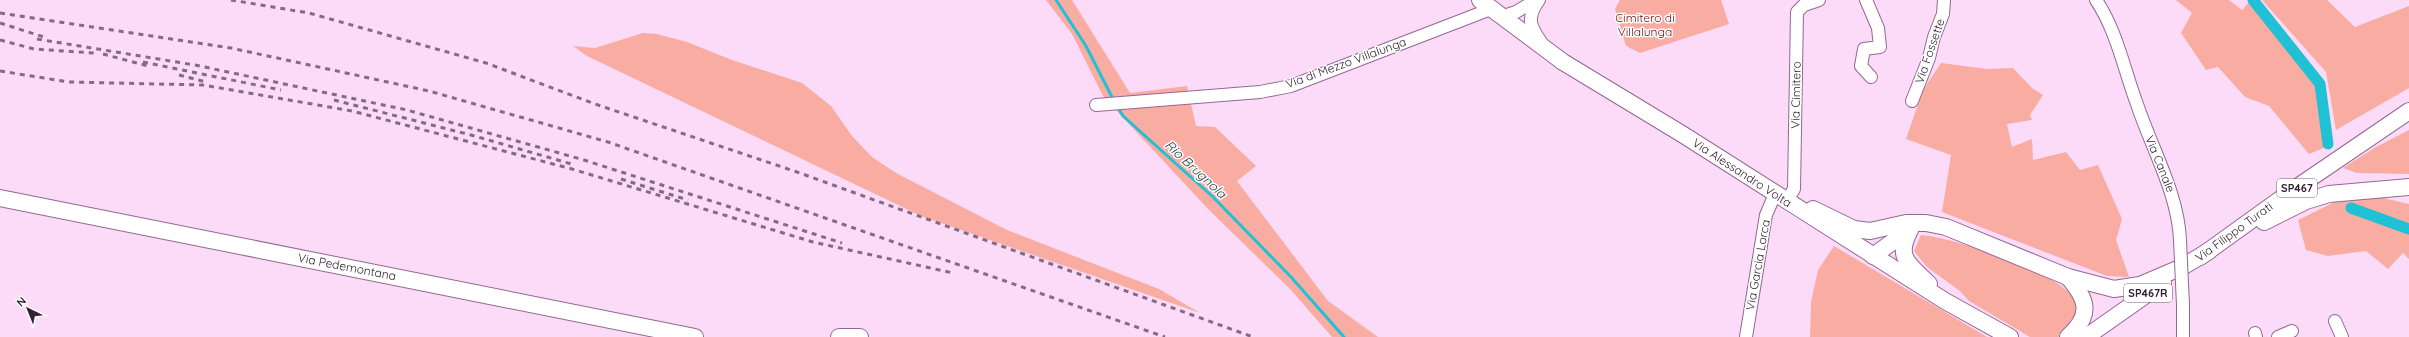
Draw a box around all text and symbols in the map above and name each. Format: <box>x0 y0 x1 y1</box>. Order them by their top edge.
park label: Cimitero di Villalunga <box>1615 10 1675 39</box>
street label: Via Fossette <box>1911 16 1948 85</box>
street label: Via di Mezzo Villalunga <box>1283 34 1408 91</box>
street label: Via Cimitero <box>1787 61 1804 129</box>
street label: Via Canale <box>2142 133 2179 195</box>
street label: Via Alessandro Volta <box>1690 135 1795 210</box>
water label: Rio Brugnola <box>1162 137 1231 202</box>
road number: SP467 <box>2277 179 2317 197</box>
street label: Via Filippo Turati <box>2192 199 2275 265</box>
street label: Via Garcia Lorca <box>1742 218 1773 312</box>
street label: Via Pedemontana <box>297 250 397 283</box>
road number: SP467R <box>2124 284 2172 302</box>
north arrow <box>8 289 48 329</box>
text: N <box>13 294 29 310</box>

